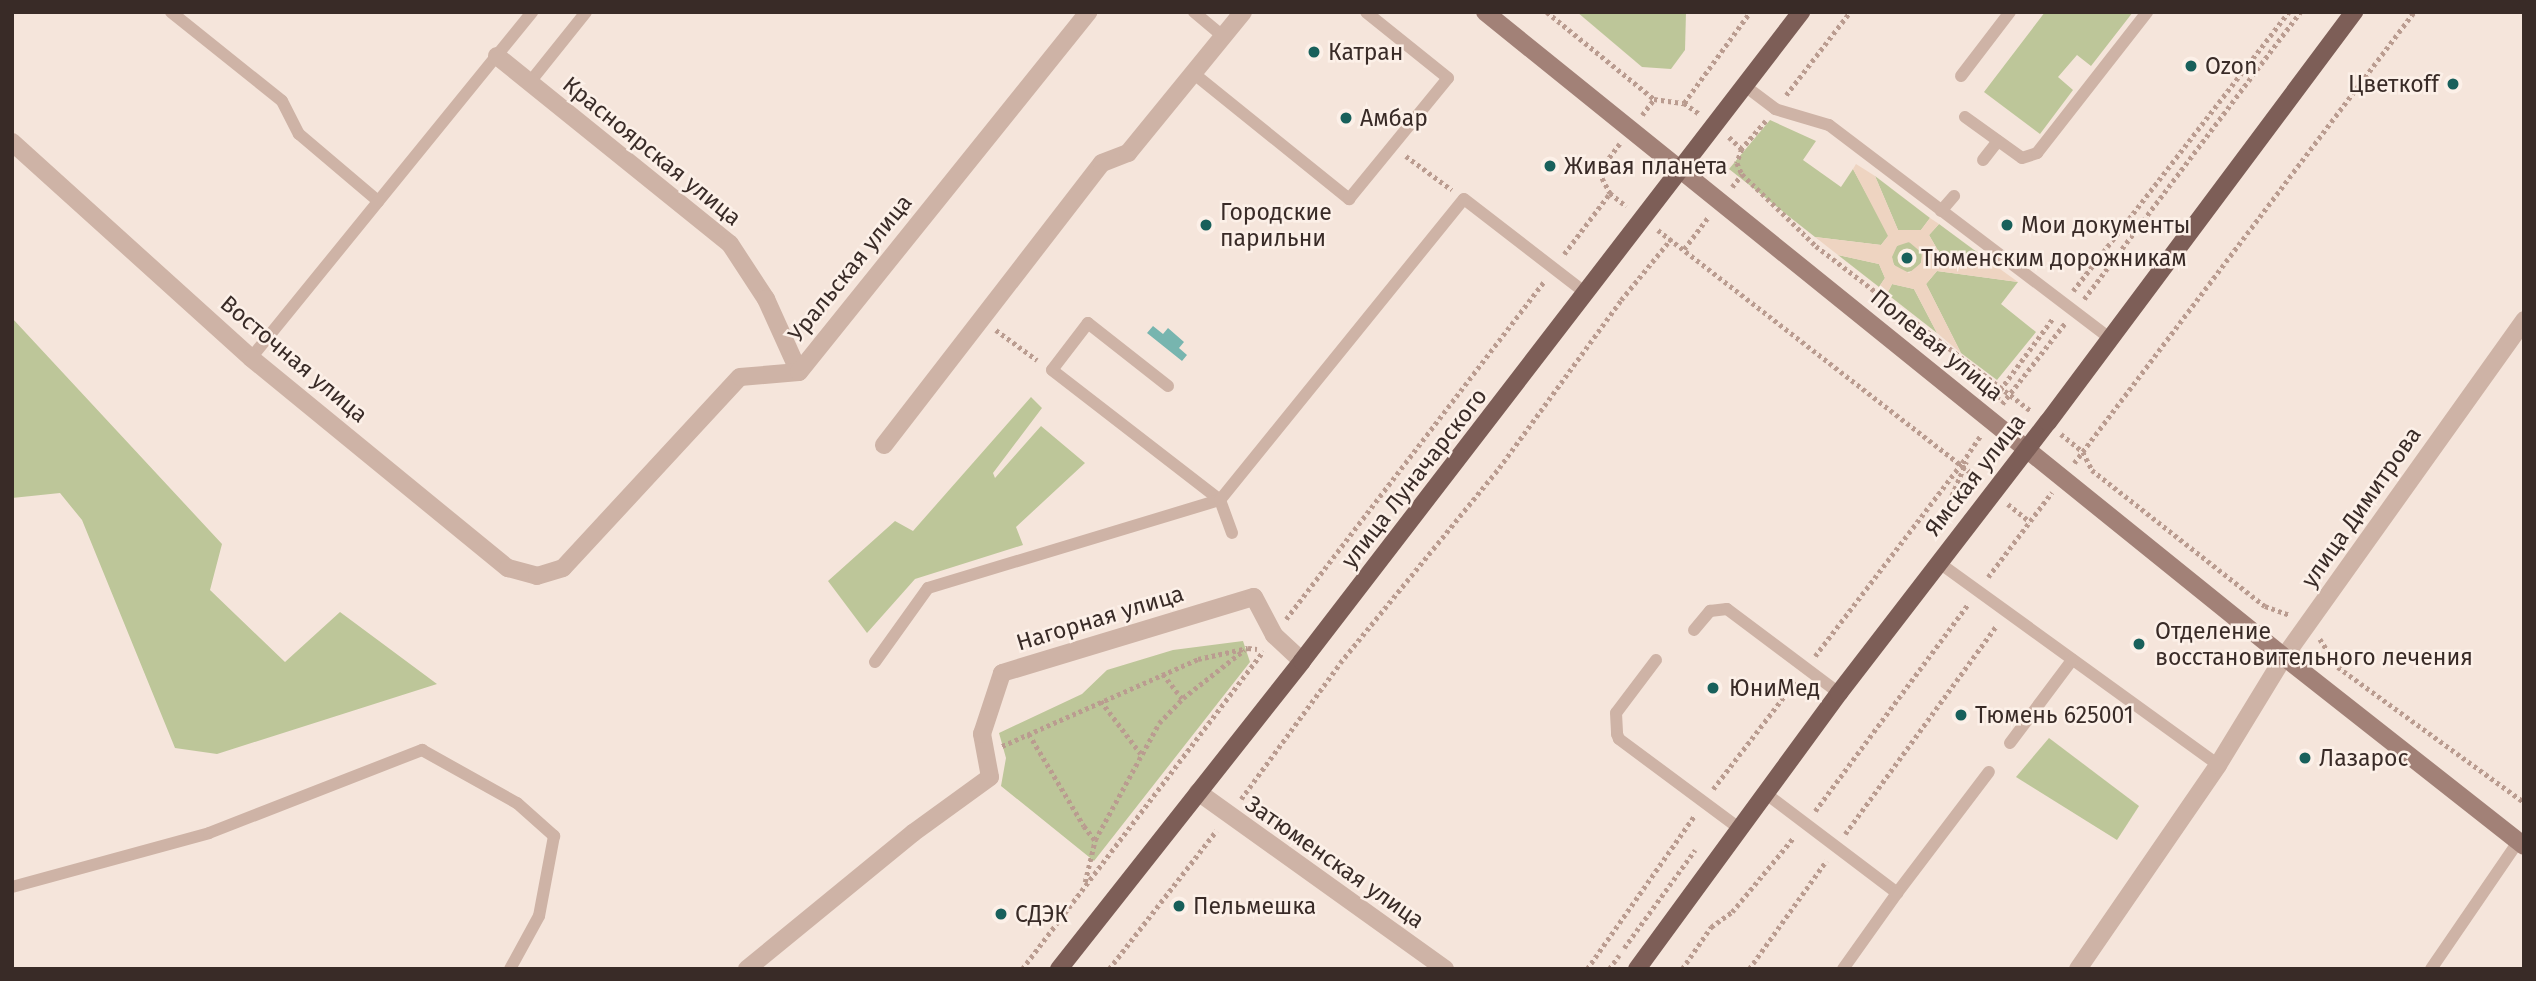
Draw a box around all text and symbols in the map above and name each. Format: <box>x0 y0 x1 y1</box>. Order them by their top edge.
place label: Катран <box>1328 38 1403 66</box>
marker: Катран <box>1306 44 1322 60</box>
place label: Ozon <box>2205 52 2257 80</box>
marker: Ozon <box>2183 58 2199 74</box>
place label: Цветкоff <box>2348 70 2439 98</box>
street label: Красноярская улица <box>557 71 747 231</box>
marker: Цветкоff <box>2445 76 2461 92</box>
place label: Амбар <box>1360 104 1428 132</box>
marker: Амбар <box>1338 110 1354 126</box>
place label: Живая планета <box>1564 152 1728 180</box>
marker: Живая планета <box>1542 158 1558 174</box>
street label: Уральская улица <box>782 189 918 347</box>
place label: Городские парильни <box>1220 198 1332 252</box>
place label: Мои документы <box>2021 211 2190 239</box>
marker: Городские парильни <box>1198 217 1214 233</box>
marker: Мои документы <box>1999 217 2015 233</box>
place label: Тюменским дорожникам <box>1921 244 2187 272</box>
marker: Тюменским дорожникам <box>1899 250 1915 266</box>
street label: Полевая улица <box>1865 283 2009 407</box>
street label: Восточная улица <box>215 290 373 428</box>
street label: улица Луначарского <box>1335 383 1493 573</box>
street label: Ямская улица <box>1919 408 2031 542</box>
street label: улица Димитрова <box>2295 421 2427 593</box>
street label: Нагорная улица <box>1013 579 1187 657</box>
place label: Отделение восстановительного лечения <box>2155 617 2473 671</box>
marker: Отделение восстановительного лечения <box>2129 634 2149 654</box>
place label: ЮниМед <box>1729 674 1820 702</box>
marker: ЮниМед <box>1703 678 1723 698</box>
place label: Тюмень 625001 <box>1975 701 2134 729</box>
marker: Тюмень 625001 <box>1953 707 1969 723</box>
place label: Лазарос <box>2319 744 2409 772</box>
marker: Лазарос <box>2297 750 2313 766</box>
street label: Затюменская улица <box>1240 790 1430 934</box>
place label: Пельмешка <box>1193 892 1316 920</box>
marker: Пельмешка <box>1171 898 1187 914</box>
place label: СДЭК <box>1015 900 1068 928</box>
marker: СДЭК <box>993 906 1009 922</box>

